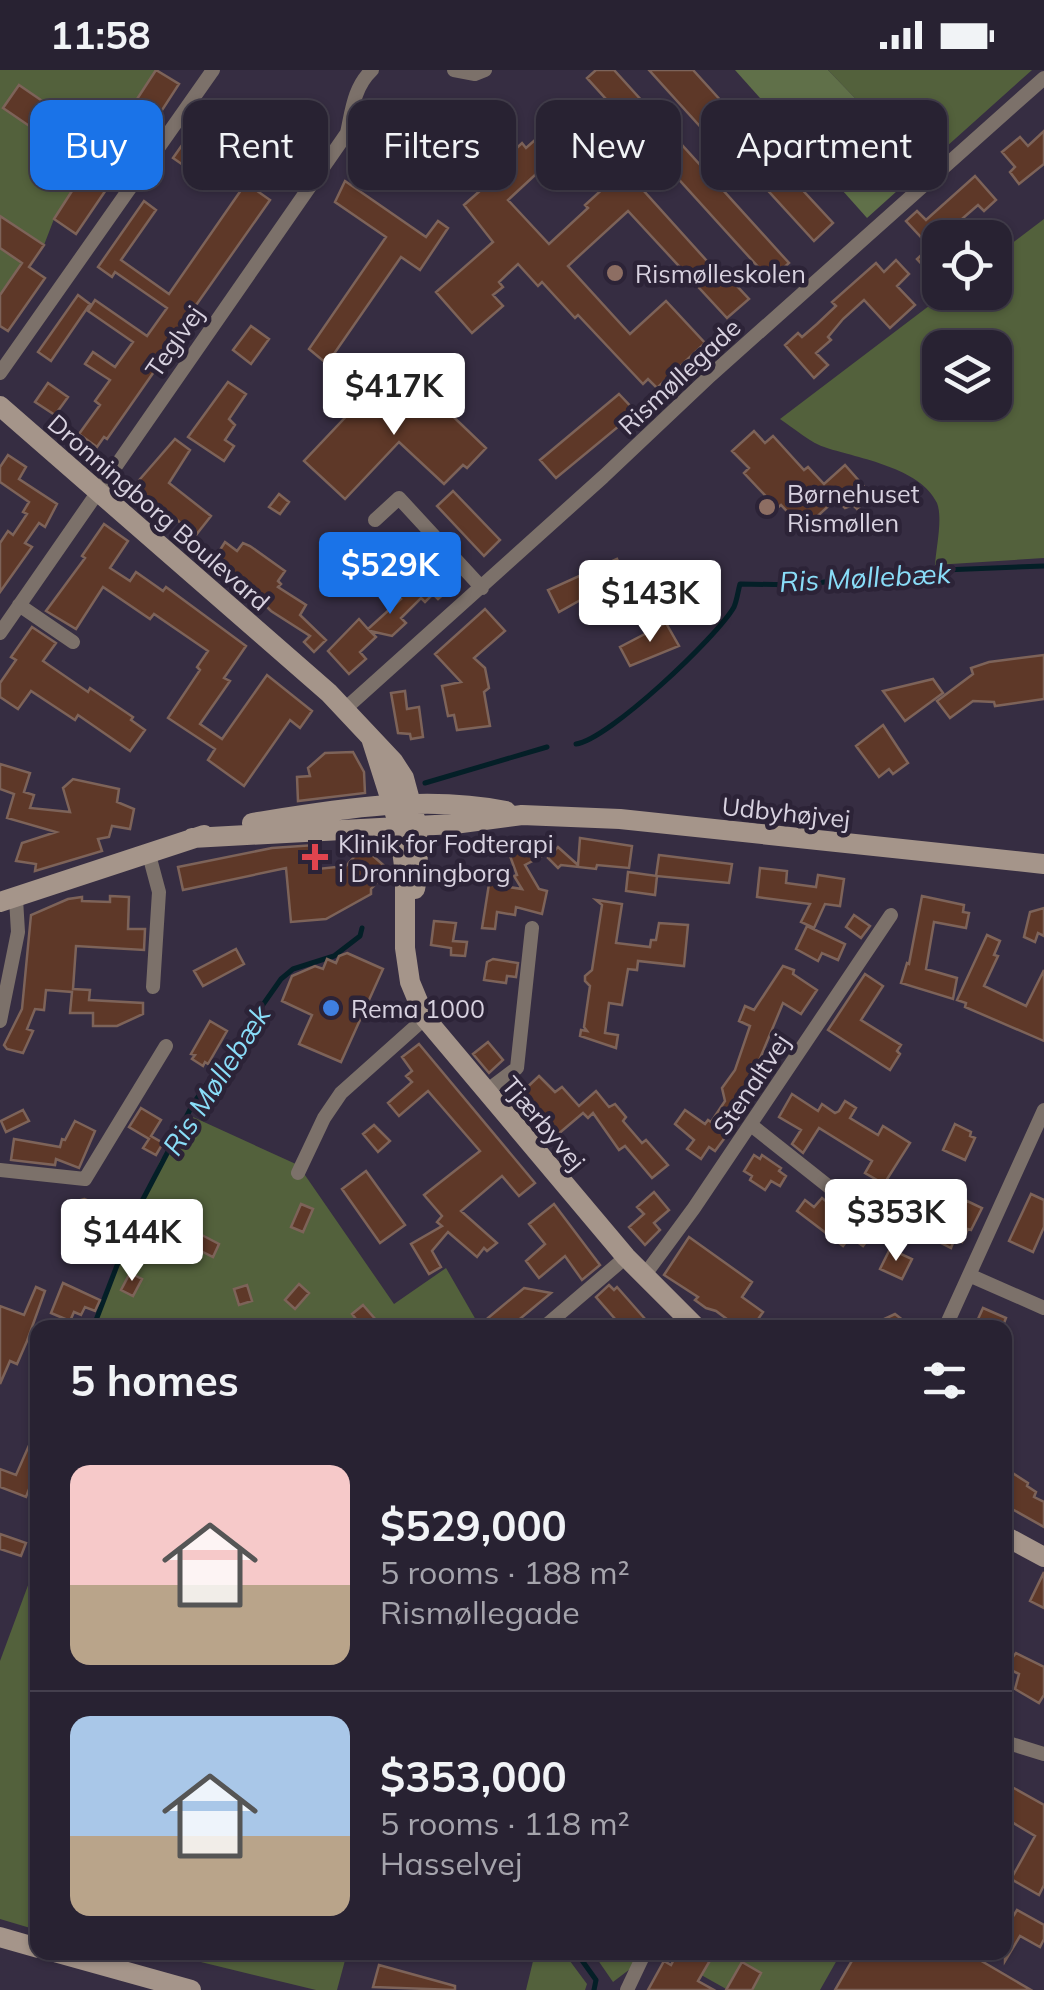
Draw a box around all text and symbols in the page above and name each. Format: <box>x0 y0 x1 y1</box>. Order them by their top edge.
text: 11:58 <box>50 11 151 59</box>
chip: Buy <box>30 100 163 190</box>
chip: Rent <box>183 100 328 190</box>
chip: Filters <box>348 100 516 190</box>
chip: New <box>536 100 681 190</box>
chip: Apartment <box>701 100 947 190</box>
map controls <box>922 220 1012 420</box>
button: locate <box>922 220 1012 310</box>
place label: Rismølleskolen <box>635 258 806 289</box>
marker: Rismølleskolen <box>604 262 626 284</box>
street label: Teglvej <box>138 299 210 383</box>
street label: Rismøllegade <box>611 311 747 441</box>
button: layers <box>922 330 1012 420</box>
pin: $417K <box>324 353 464 438</box>
text: $417K <box>345 365 443 405</box>
street label: Dronningborg Boulevard <box>42 407 276 617</box>
place label: Børnehuset Rismøllen <box>787 478 920 538</box>
marker: Børnehuset Rismøllen <box>756 496 778 518</box>
pin: $529K <box>320 532 460 617</box>
text: $529K <box>341 544 439 584</box>
water label: Ris Møllebæk <box>778 555 953 599</box>
pin: $143K <box>580 560 720 645</box>
text: $143K <box>601 572 699 612</box>
street label: Udbyhøjvej <box>720 790 852 834</box>
place label: Klinik for Fodterapi i Dronningborg <box>338 828 554 888</box>
marker: Klinik for Fodterapi i Dronningborg <box>302 844 328 870</box>
place label: Rema 1000 <box>351 993 485 1024</box>
water label: Ris Møllebæk <box>155 997 278 1162</box>
marker: Rema 1000 <box>320 997 342 1019</box>
street label: Stenaltvej <box>706 1028 796 1140</box>
street label: Tjærbyvej <box>496 1070 592 1176</box>
pin: $353K <box>826 1179 966 1264</box>
text: $353K <box>847 1191 945 1231</box>
pin: $144K <box>62 1199 202 1284</box>
text: $144K <box>83 1211 181 1251</box>
icon: filters <box>917 1353 972 1408</box>
text: 5 homes <box>70 1354 239 1407</box>
text: $529,000 <box>380 1499 567 1552</box>
icon: home <box>150 1505 270 1625</box>
text: 5 rooms · 188 m² <box>380 1552 630 1592</box>
text: Rismøllegade <box>380 1592 580 1632</box>
text: $353,000 <box>380 1750 567 1803</box>
icon: home <box>150 1756 270 1876</box>
text: 5 rooms · 118 m² <box>380 1803 630 1843</box>
text: Hasselvej <box>380 1843 522 1883</box>

